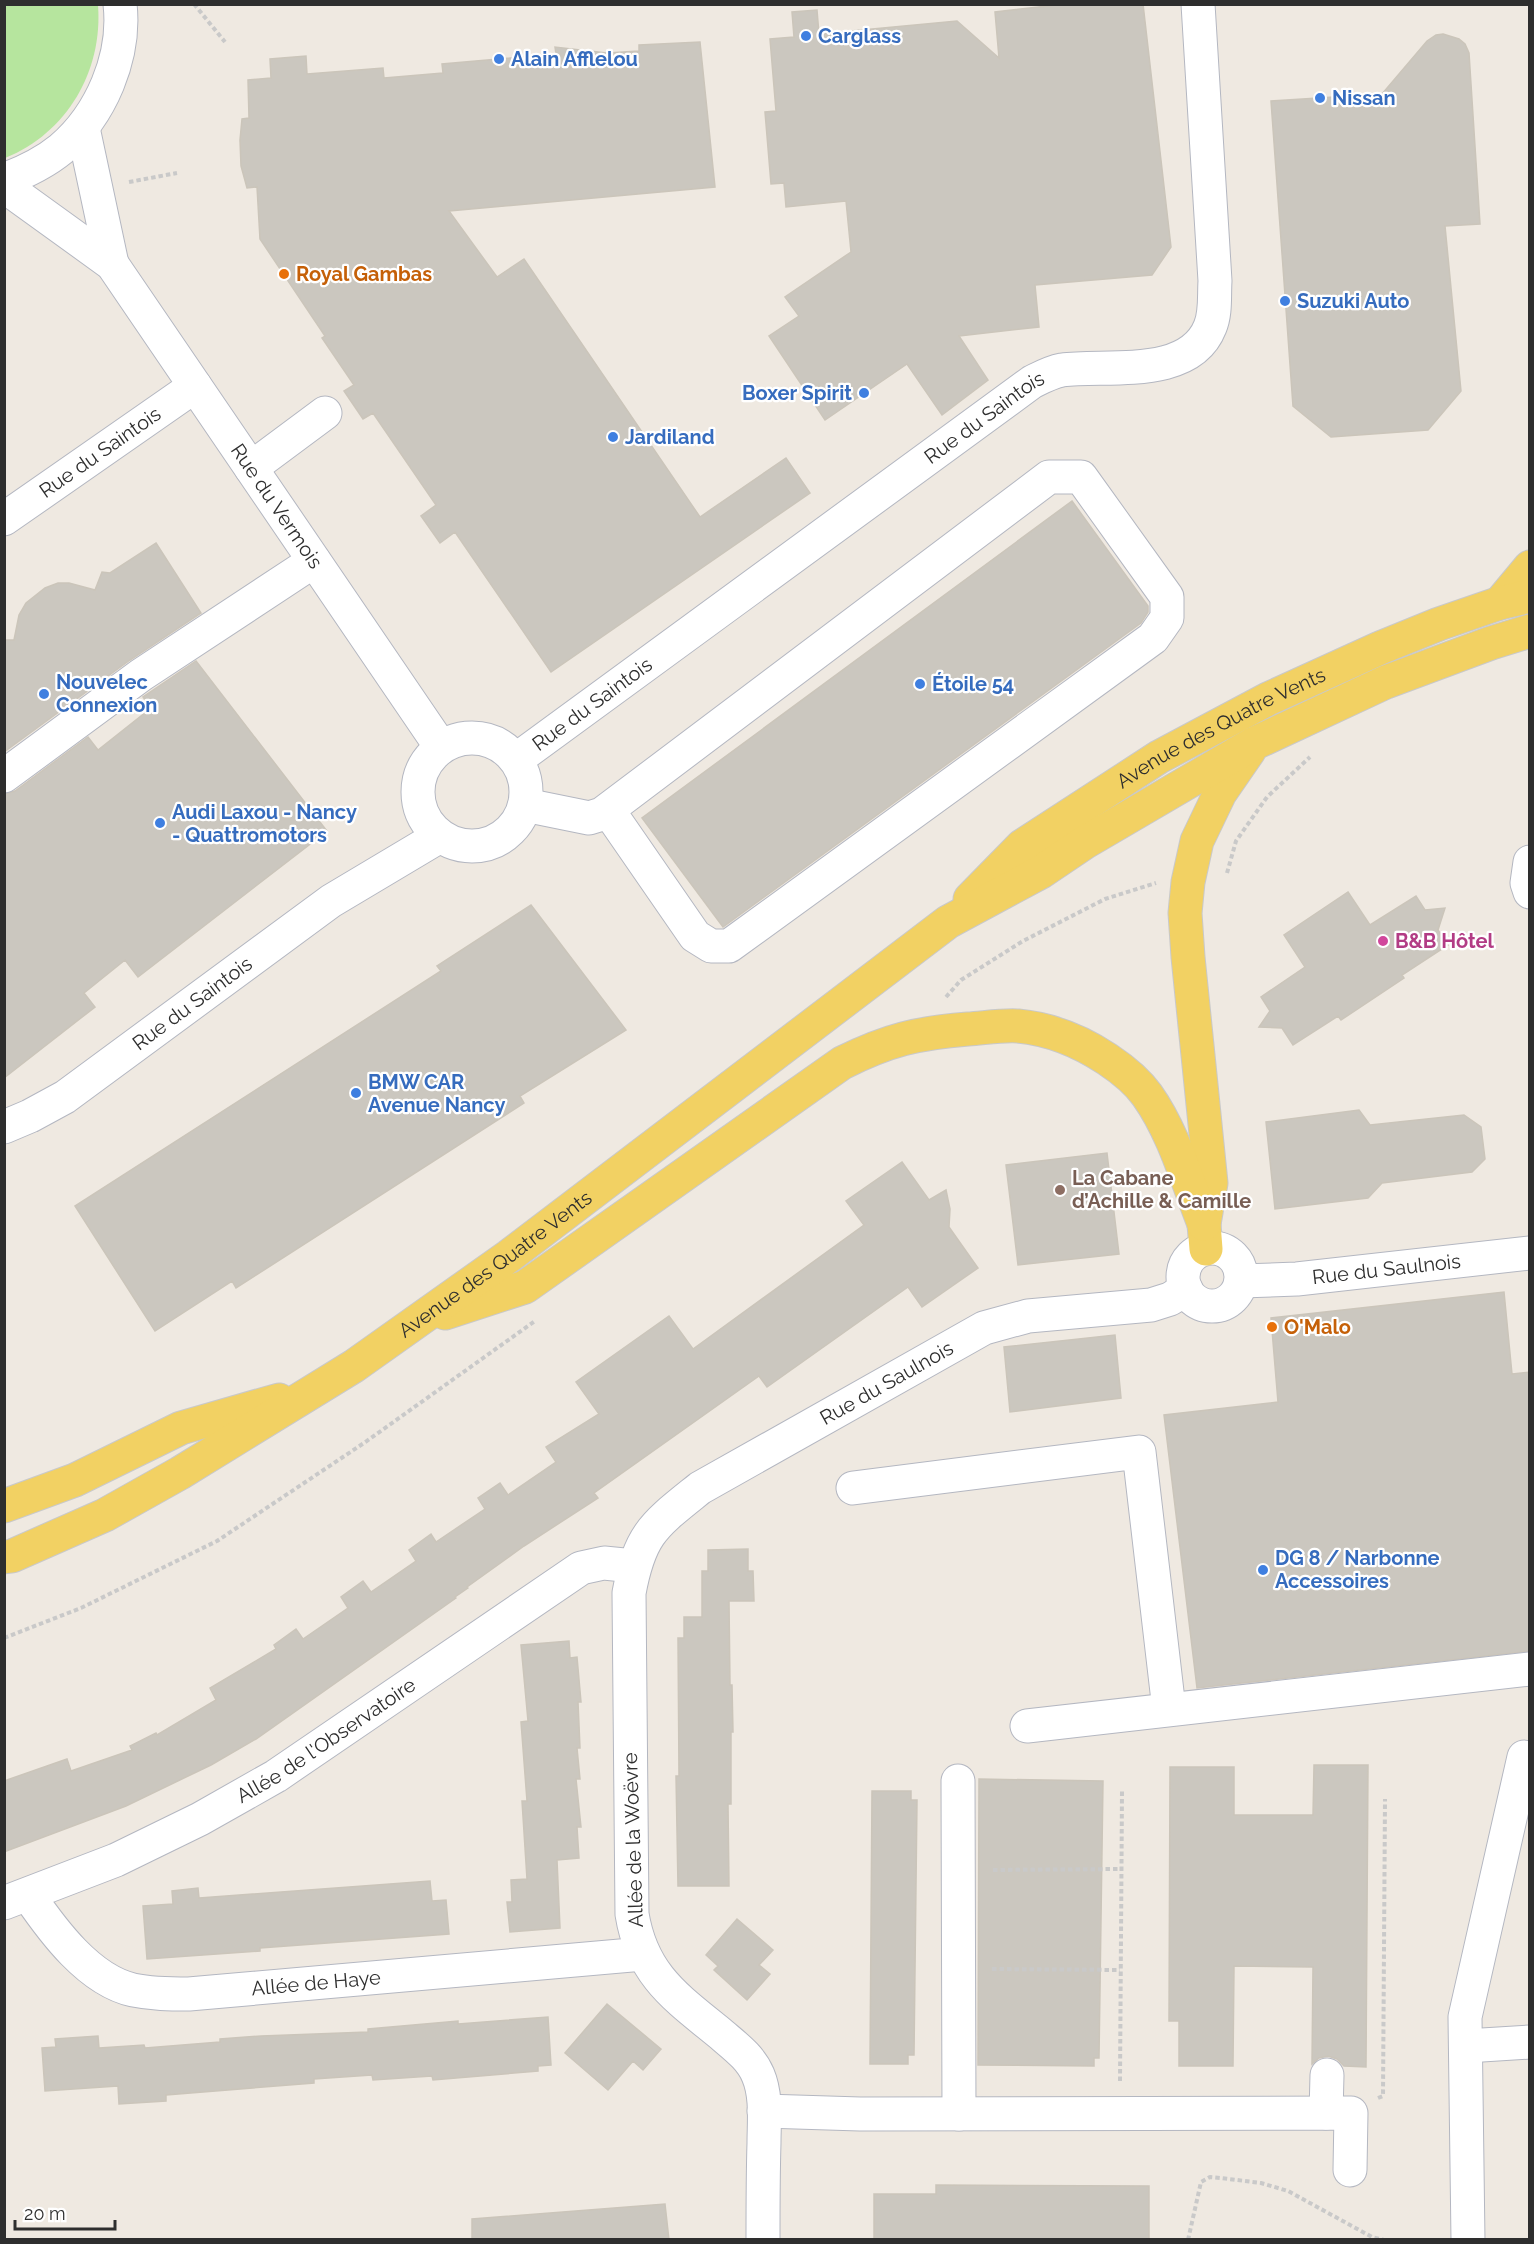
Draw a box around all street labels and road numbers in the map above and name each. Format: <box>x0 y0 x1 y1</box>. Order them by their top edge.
street label: Rue du Saintois <box>920 366 1048 469</box>
street label: Rue du Saintois <box>35 402 165 503</box>
street label: Rue du Vermois <box>226 439 328 573</box>
street label: Rue du Saintois <box>527 652 657 756</box>
street label: Avenue des Quatre Vents <box>1112 663 1329 793</box>
street label: Rue du Saintois <box>128 951 257 1055</box>
street label: Avenue des Quatre Vents <box>394 1185 596 1343</box>
street label: Rue du Saulnois <box>1311 1249 1462 1289</box>
street label: Rue du Saulnois <box>816 1336 957 1430</box>
street label: Allée de l'Observatoire <box>232 1672 420 1808</box>
street label: Allée de la Woëvre <box>618 1752 648 1928</box>
street label: Allée de Haye <box>250 1965 382 2000</box>

